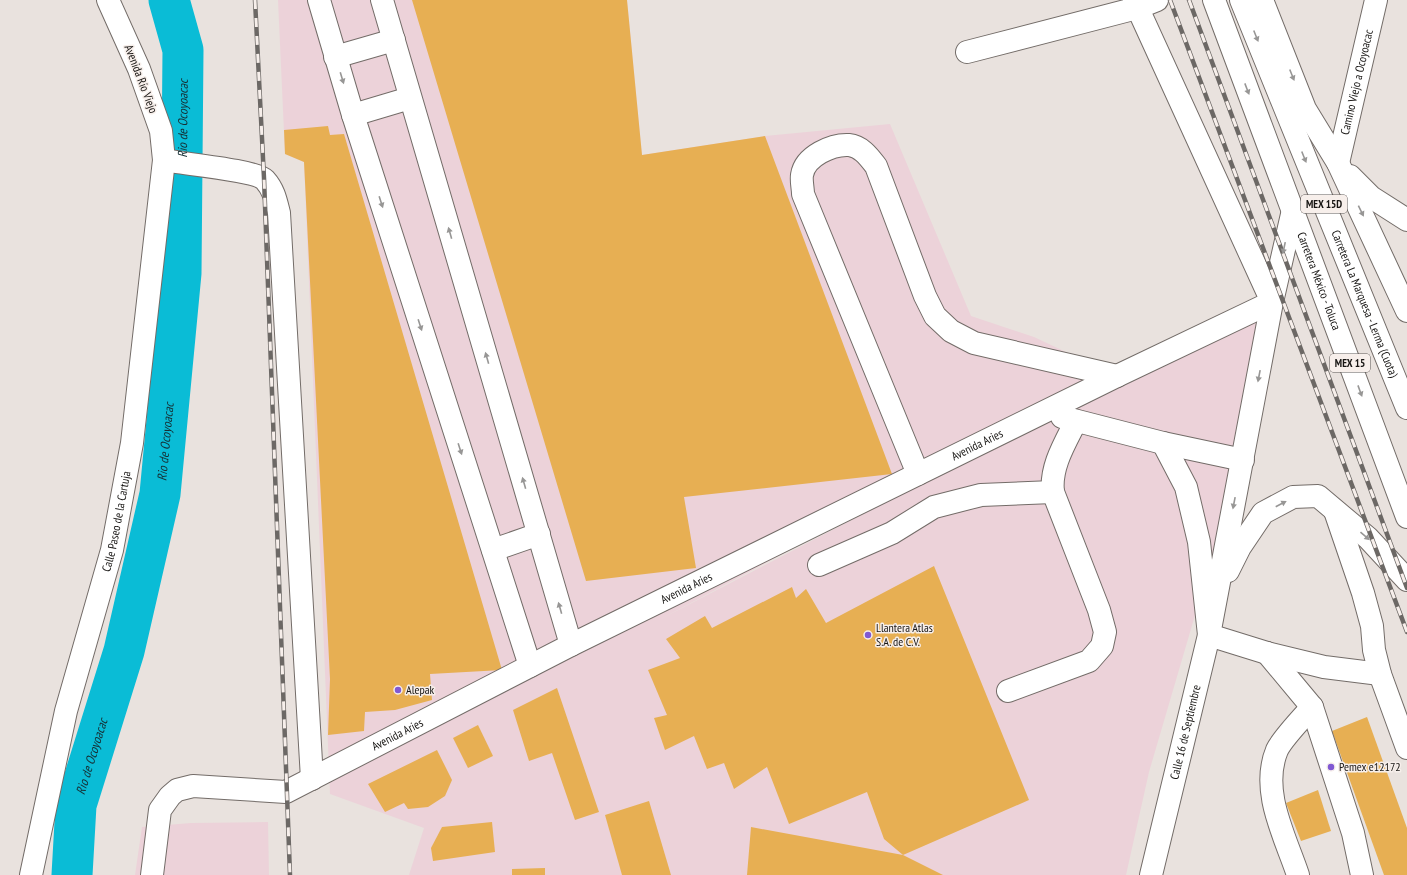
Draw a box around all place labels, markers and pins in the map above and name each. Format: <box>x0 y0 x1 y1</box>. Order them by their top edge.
place label: Llantera Atlas S.A. de C.V. <box>876 620 933 649</box>
marker: Llantera Atlas S.A. de C.V. <box>863 630 873 640</box>
place label: Alepak <box>406 682 434 697</box>
marker: Alepak <box>393 685 403 695</box>
place label: Pemex e12172 <box>1339 759 1401 774</box>
marker: Pemex e12172 <box>1326 762 1336 772</box>

